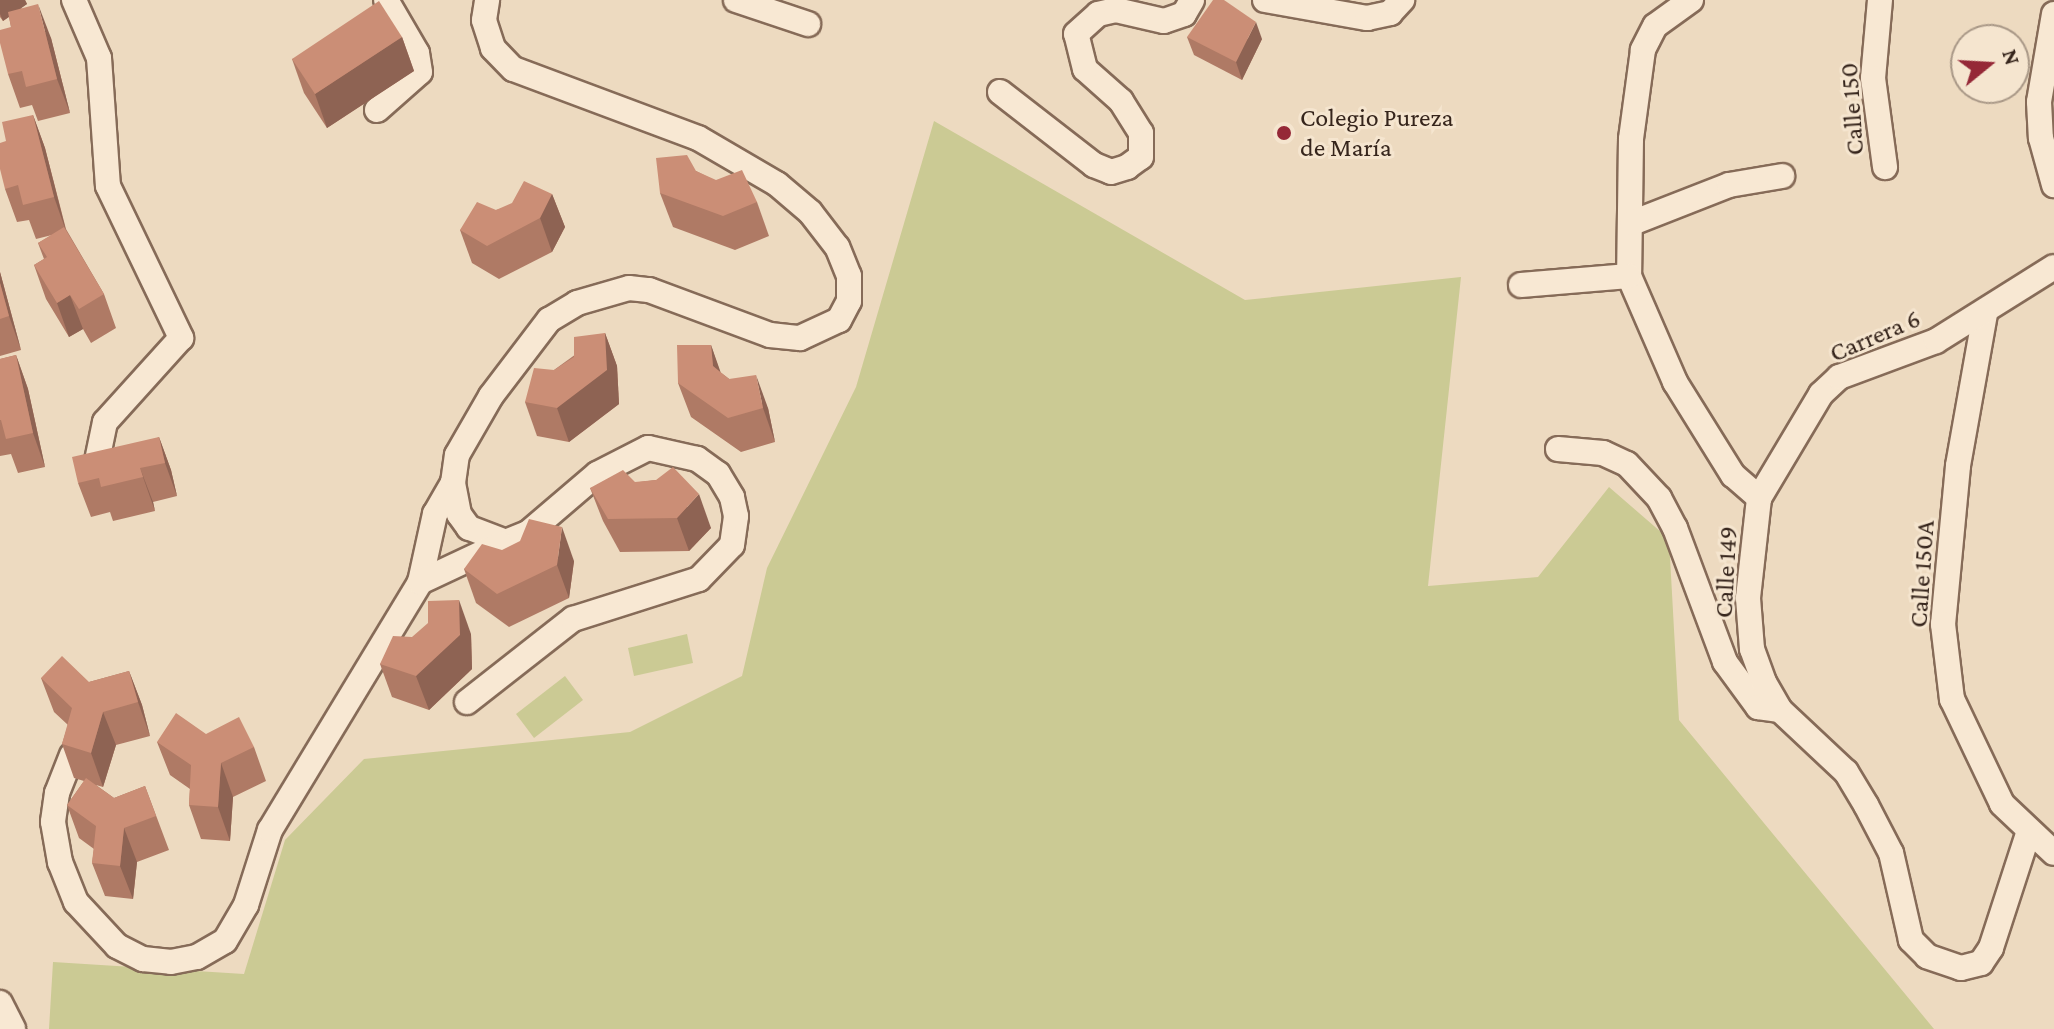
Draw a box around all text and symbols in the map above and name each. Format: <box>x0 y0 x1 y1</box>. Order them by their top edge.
north arrow <box>1950 24 2030 104</box>
text: N <box>1997 46 2026 68</box>
street label: Calle 150 <box>1833 62 1871 156</box>
place label: Colegio Pureza de María <box>1300 102 1454 164</box>
marker: Colegio Pureza de María <box>1275 124 1293 142</box>
street label: Carrera 6 <box>1825 303 1925 369</box>
street label: Calle 150A <box>1903 519 1941 629</box>
street label: Calle 149 <box>1708 525 1744 619</box>

